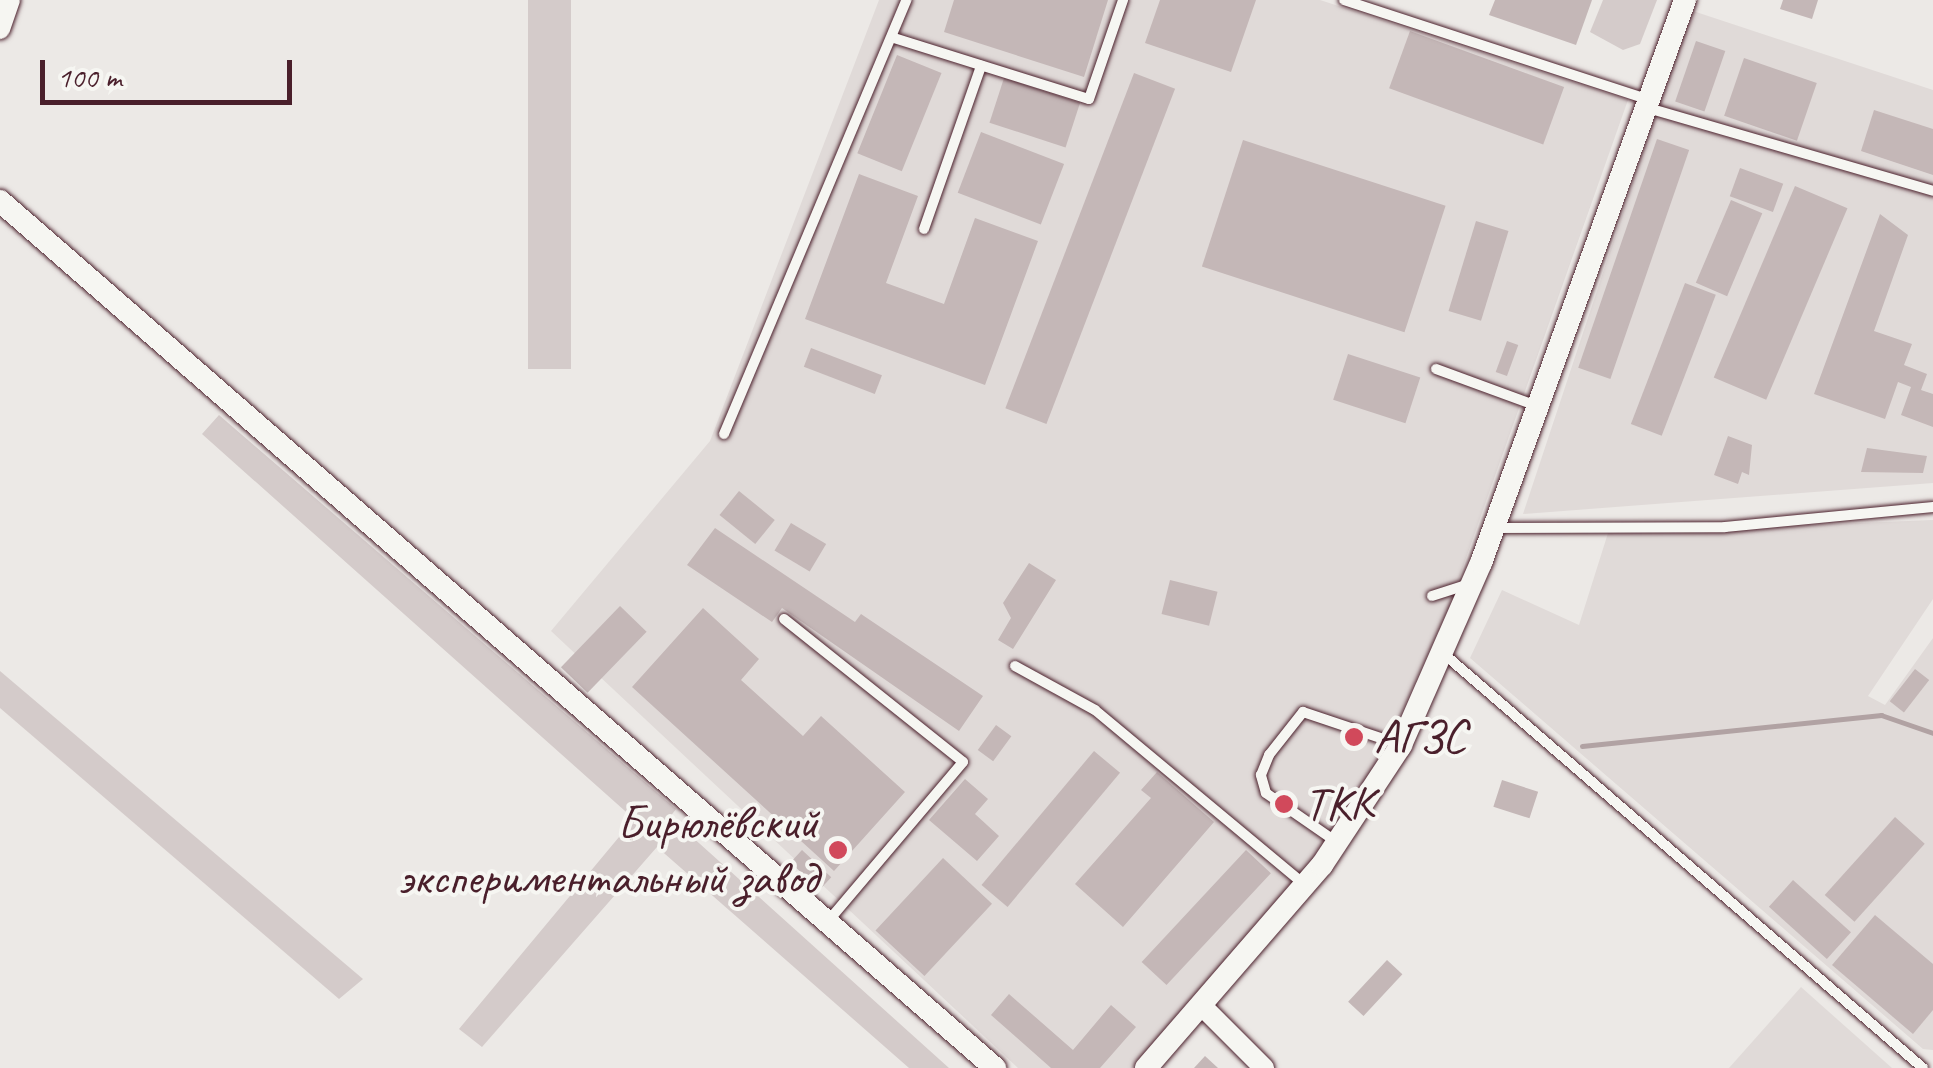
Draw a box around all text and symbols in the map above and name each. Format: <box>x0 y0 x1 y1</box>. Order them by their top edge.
scale bar <box>45 40 298 102</box>
text: 100 m <box>57 58 122 96</box>
place label: АГЗС <box>1374 708 1466 766</box>
marker: АГЗС <box>1343 726 1365 748</box>
place label: ТКК <box>1304 775 1373 833</box>
place label: Бирюлёвский экспериментальный завод <box>398 793 818 906</box>
marker: ТКК <box>1273 793 1295 815</box>
marker: Бирюлёвский экспериментальный завод <box>827 839 849 861</box>

